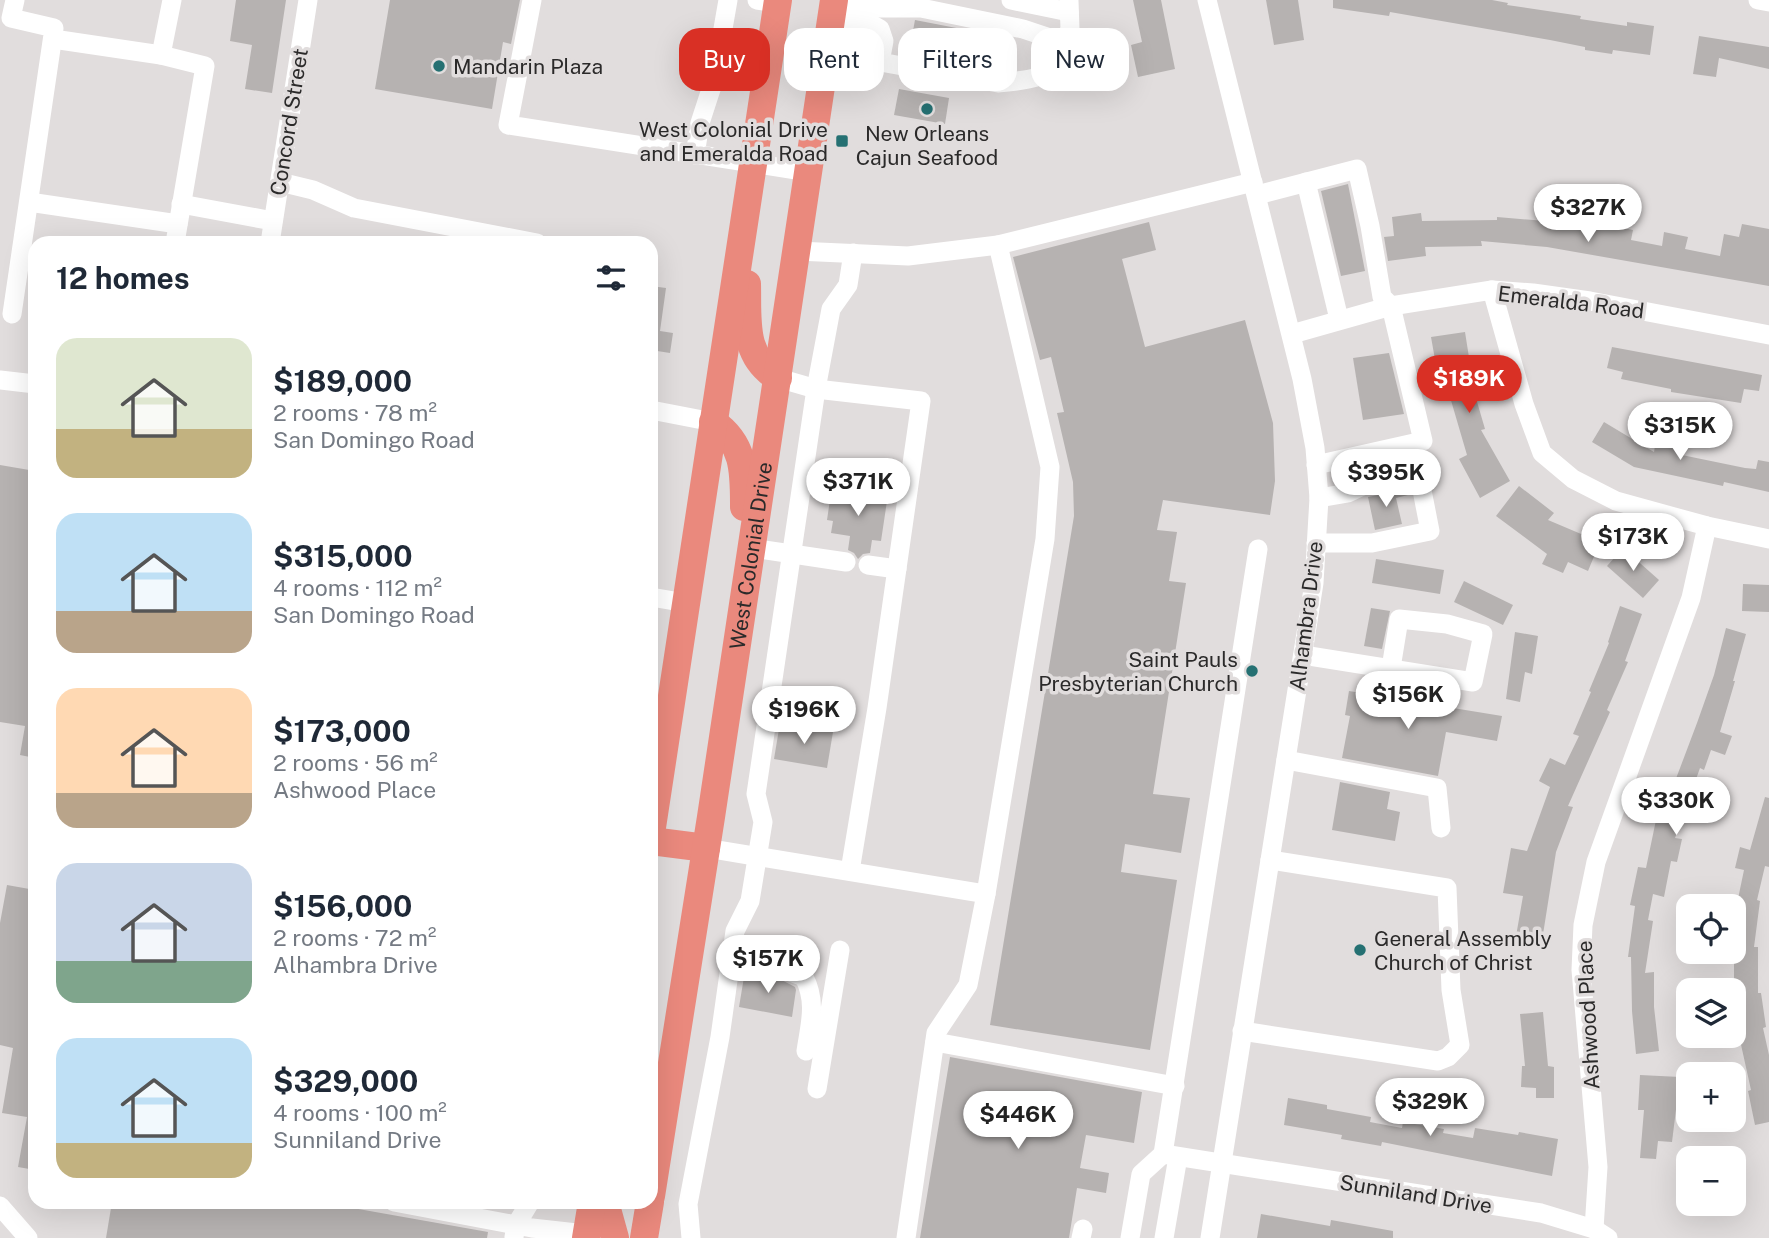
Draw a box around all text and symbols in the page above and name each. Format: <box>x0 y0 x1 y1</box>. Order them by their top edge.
chip: Buy <box>679 28 770 91</box>
chip: Rent <box>784 28 884 91</box>
chip: Filters <box>898 28 1017 91</box>
chip: New <box>1031 28 1129 91</box>
street label: Concord Street <box>265 47 313 197</box>
place label: Mandarin Plaza <box>453 54 603 79</box>
marker: Mandarin Plaza <box>431 58 447 74</box>
marker: New Orleans Cajun Seafood <box>919 101 935 117</box>
place label: West Colonial Drive and Emeralda Road <box>639 117 828 166</box>
place label: New Orleans Cajun Seafood <box>856 121 998 170</box>
marker: West Colonial Drive and Emeralda Road <box>834 133 850 149</box>
pin: $327K <box>1539 184 1637 244</box>
text: $327K <box>1550 193 1626 220</box>
icon: filters <box>592 259 630 297</box>
text: 12 homes <box>56 260 190 296</box>
street label: Emeralda Road <box>1496 281 1646 323</box>
pin: $189K <box>1420 356 1518 415</box>
text: $189,000 <box>273 363 412 399</box>
text: $189K <box>1433 364 1505 391</box>
icon: home <box>112 366 196 450</box>
text: 2 rooms · 78 m² <box>273 399 437 426</box>
pin: $315K <box>1631 402 1729 462</box>
text: $315K <box>1644 411 1716 438</box>
text: San Domingo Road <box>273 426 475 453</box>
pin: $395K <box>1337 449 1435 509</box>
pin: $371K <box>809 458 907 518</box>
text: $395K <box>1347 458 1425 485</box>
street label: West Colonial Drive <box>724 460 777 651</box>
text: $371K <box>822 467 894 494</box>
pin: $173K <box>1584 514 1682 573</box>
text: $173K <box>1597 522 1669 549</box>
text: $315,000 <box>273 538 413 574</box>
street label: Alhambra Drive <box>1284 540 1328 692</box>
icon: home <box>112 541 196 625</box>
text: 4 rooms · 112 m² <box>273 574 442 601</box>
text: San Domingo Road <box>273 601 475 628</box>
place label: Saint Pauls Presbyterian Church <box>1038 647 1238 696</box>
marker: Saint Pauls Presbyterian Church <box>1244 663 1260 679</box>
pin: $156K <box>1359 672 1457 731</box>
text: $156K <box>1372 680 1444 707</box>
pin: $196K <box>755 686 853 746</box>
text: $196K <box>768 695 840 722</box>
text: $173,000 <box>273 713 411 749</box>
icon: home <box>112 716 196 800</box>
text: 2 rooms · 56 m² <box>273 749 438 776</box>
text: Ashwood Place <box>273 776 436 803</box>
pin: $330K <box>1627 778 1725 837</box>
text: $330K <box>1637 786 1715 813</box>
text: $156,000 <box>273 888 412 924</box>
icon: home <box>112 891 196 975</box>
map controls <box>1676 894 1746 1216</box>
button: locate <box>1676 894 1746 964</box>
text: 2 rooms · 72 m² <box>273 924 436 951</box>
place label: General Assembly Church of Christ <box>1374 926 1552 975</box>
pin: $157K <box>719 936 817 995</box>
street label: Ashwood Place <box>1572 940 1604 1090</box>
marker: General Assembly Church of Christ <box>1352 942 1368 958</box>
text: $157K <box>732 944 804 971</box>
text: Alhambra Drive <box>273 951 438 978</box>
button: layers <box>1676 978 1746 1048</box>
button: + <box>1676 1062 1746 1132</box>
text: $329,000 <box>273 1063 418 1099</box>
icon: home <box>112 1066 196 1150</box>
pin: $329K <box>1381 1078 1479 1138</box>
text: $329K <box>1391 1087 1469 1114</box>
pin: $446K <box>969 1092 1067 1151</box>
text: 4 rooms · 100 m² <box>273 1099 447 1126</box>
text: $446K <box>979 1100 1057 1127</box>
text: Sunniland Drive <box>273 1126 441 1153</box>
button: − <box>1676 1146 1746 1216</box>
street label: Sunniland Drive <box>1338 1170 1494 1218</box>

